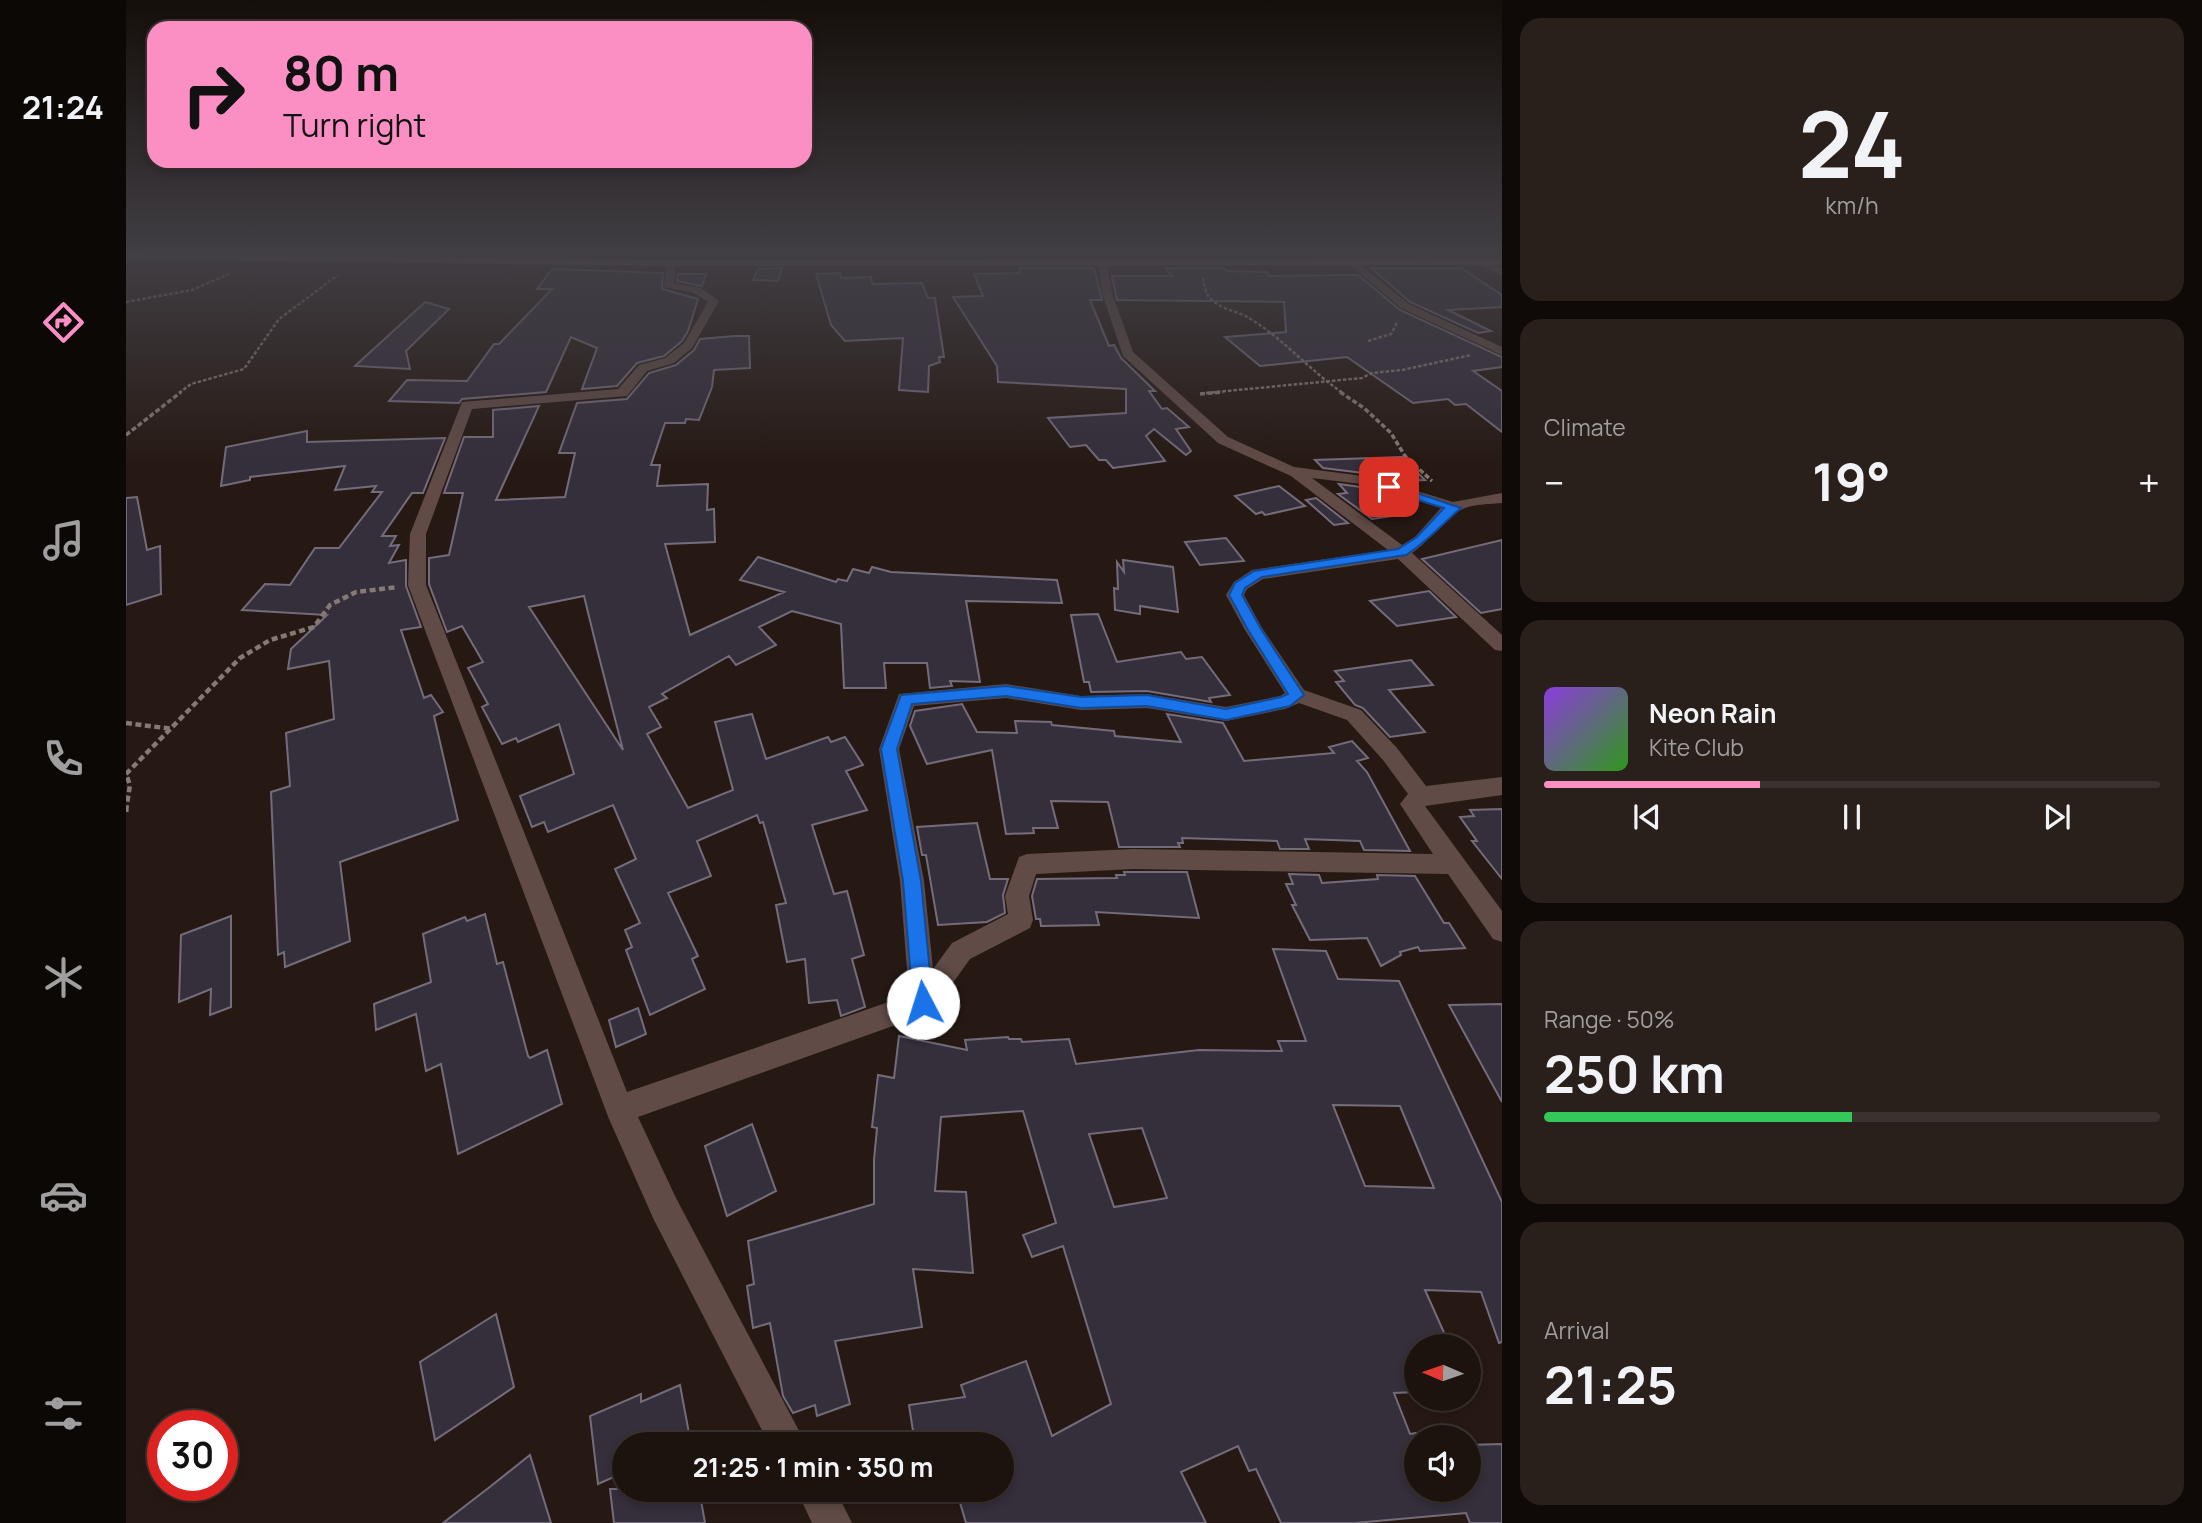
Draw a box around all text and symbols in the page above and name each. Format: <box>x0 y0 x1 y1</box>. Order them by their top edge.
text: 80 m <box>283 39 399 106</box>
icon: right <box>168 49 259 140</box>
text: 24 <box>1798 81 1906 205</box>
text: 21:24 <box>22 85 104 129</box>
text: Turn right <box>283 103 426 147</box>
text: km/h <box>1825 189 1879 221</box>
icon: directions <box>39 298 88 347</box>
text: Climate <box>1544 411 1626 443</box>
text: 19° <box>1812 446 1891 517</box>
text: − <box>1544 456 1565 508</box>
text: + <box>2138 456 2160 508</box>
pin <box>1359 457 1419 517</box>
icon: arrive <box>1370 468 1408 506</box>
icon: music <box>39 516 88 565</box>
text: Neon Rain <box>1649 695 1777 731</box>
text: Kite Club <box>1649 731 1744 763</box>
icon: phone <box>39 734 88 783</box>
icon: previous <box>1628 798 1666 836</box>
icon: pause <box>1833 798 1871 836</box>
icon: next <box>2038 798 2076 836</box>
icon: climate <box>39 953 88 1002</box>
position arrow <box>886 966 960 1040</box>
text: Range · 50% <box>1544 1003 1674 1035</box>
text: 250 km <box>1544 1038 1725 1109</box>
icon: car <box>39 1171 88 1220</box>
text: Arrival <box>1544 1314 1610 1346</box>
north arrow <box>1404 1334 1480 1410</box>
map controls <box>1404 1334 1481 1502</box>
text: 21:25 <box>1544 1349 1677 1420</box>
icon: filters <box>39 1389 88 1438</box>
speed limit sign: 30 <box>147 1410 238 1501</box>
button: sound <box>1404 1425 1481 1502</box>
text: 21:25 · 1 min · 350 m <box>693 1449 933 1485</box>

